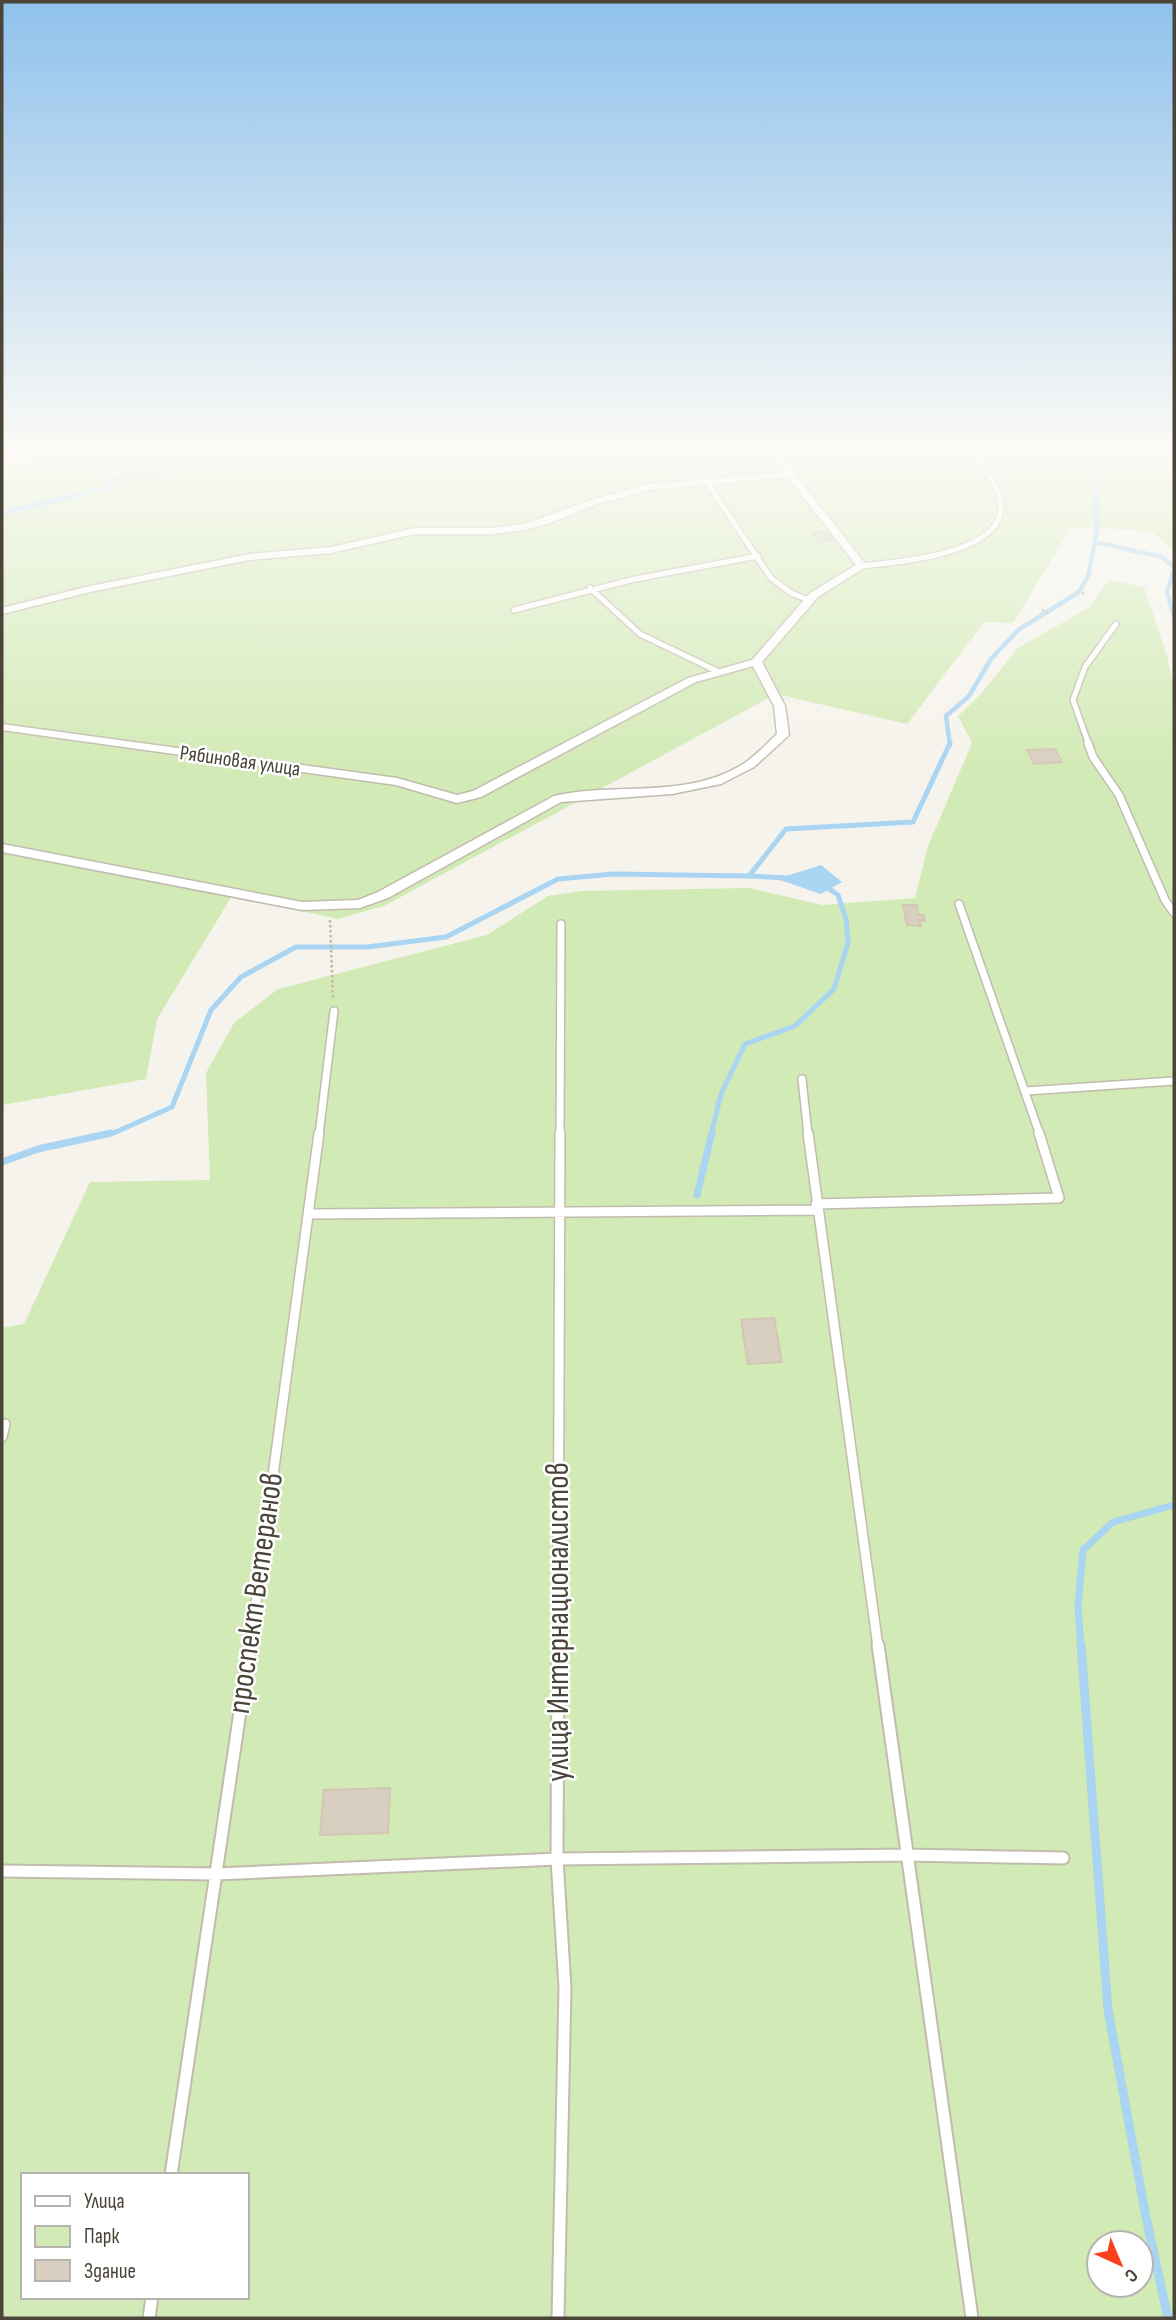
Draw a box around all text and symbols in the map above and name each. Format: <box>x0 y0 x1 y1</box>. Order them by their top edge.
street label: Рябиновая улица <box>178 740 302 782</box>
street label: улица Интернационалистов <box>539 1462 578 1782</box>
street label: проспект Ветеранов <box>220 1470 292 1716</box>
legend <box>21 2173 248 2299</box>
text: Улица <box>84 2189 125 2214</box>
text: Парк <box>84 2224 119 2249</box>
north arrow <box>1085 2229 1155 2299</box>
text: Здание <box>84 2259 136 2284</box>
text: С <box>1119 2263 1142 2287</box>

